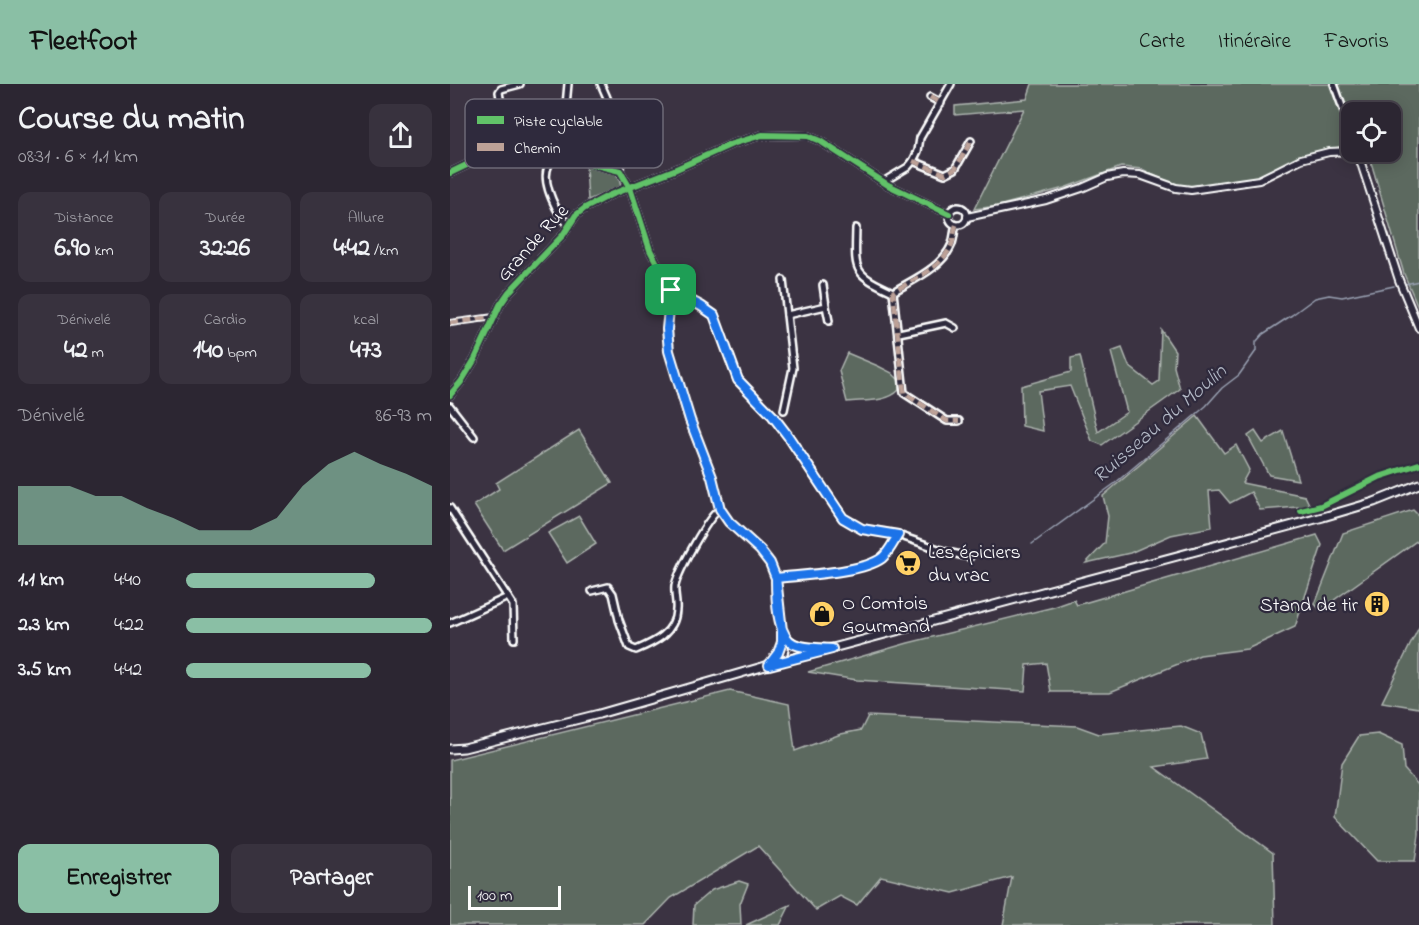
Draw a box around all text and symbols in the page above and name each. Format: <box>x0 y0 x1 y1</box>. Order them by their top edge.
text: Fleetfoot <box>30 22 137 63</box>
text: Carte <box>1139 27 1185 57</box>
text: Itinéraire <box>1218 27 1291 57</box>
text: Favoris <box>1324 27 1389 57</box>
text: Course du matin <box>18 96 244 144</box>
legend <box>465 99 663 168</box>
map controls <box>1341 102 1401 162</box>
button: locate <box>1341 102 1401 162</box>
button: share <box>369 104 432 167</box>
text: Piste cyclable <box>514 110 603 134</box>
text: Chemin <box>514 137 561 161</box>
text: 08:31 · 6 × 1.1 km <box>18 143 138 172</box>
street label: Grande Rue <box>491 198 577 289</box>
text: Distance <box>55 206 113 230</box>
text: Durée <box>205 206 245 230</box>
text: Allure <box>348 206 384 230</box>
text: 6.90 <box>54 230 90 268</box>
text: 32:26 <box>200 230 250 268</box>
text: 4:42 <box>334 230 370 268</box>
text: km <box>90 239 114 263</box>
text: /km <box>370 239 398 263</box>
pin <box>645 264 696 315</box>
icon: arrive <box>654 273 687 306</box>
text: Dénivelé <box>57 308 111 332</box>
text: Cardio <box>204 308 246 332</box>
text: kcal <box>353 308 379 332</box>
text: 42 <box>64 332 88 370</box>
text: 140 <box>193 332 223 370</box>
text: 473 <box>350 332 382 370</box>
text: m <box>88 341 104 365</box>
text: bpm <box>223 341 257 365</box>
water label: Ruisseau du Moulin <box>1087 357 1234 491</box>
text: Dénivelé <box>18 402 85 431</box>
text: 86–93 m <box>375 402 432 431</box>
place label: Les épiciers du vrac <box>928 539 1021 591</box>
supermarket icon: Les épiciers du vrac <box>893 548 923 578</box>
text: 1.1 km <box>18 566 64 595</box>
text: 4:40 <box>114 566 141 595</box>
building icon: Stand de tir <box>1362 589 1392 619</box>
place label: O Comtois Gourmand <box>842 590 930 642</box>
place label: Stand de tir <box>1260 592 1359 621</box>
shop icon: O Comtois Gourmand <box>807 599 837 629</box>
text: 2.3 km <box>18 611 70 640</box>
text: 4:22 <box>114 611 144 640</box>
text: 3.5 km <box>18 656 71 685</box>
text: 4:42 <box>114 656 142 685</box>
button: Enregistrer <box>18 844 219 913</box>
button: Partager <box>231 844 432 913</box>
scale bar <box>468 883 561 910</box>
text: 100 m <box>477 884 512 908</box>

